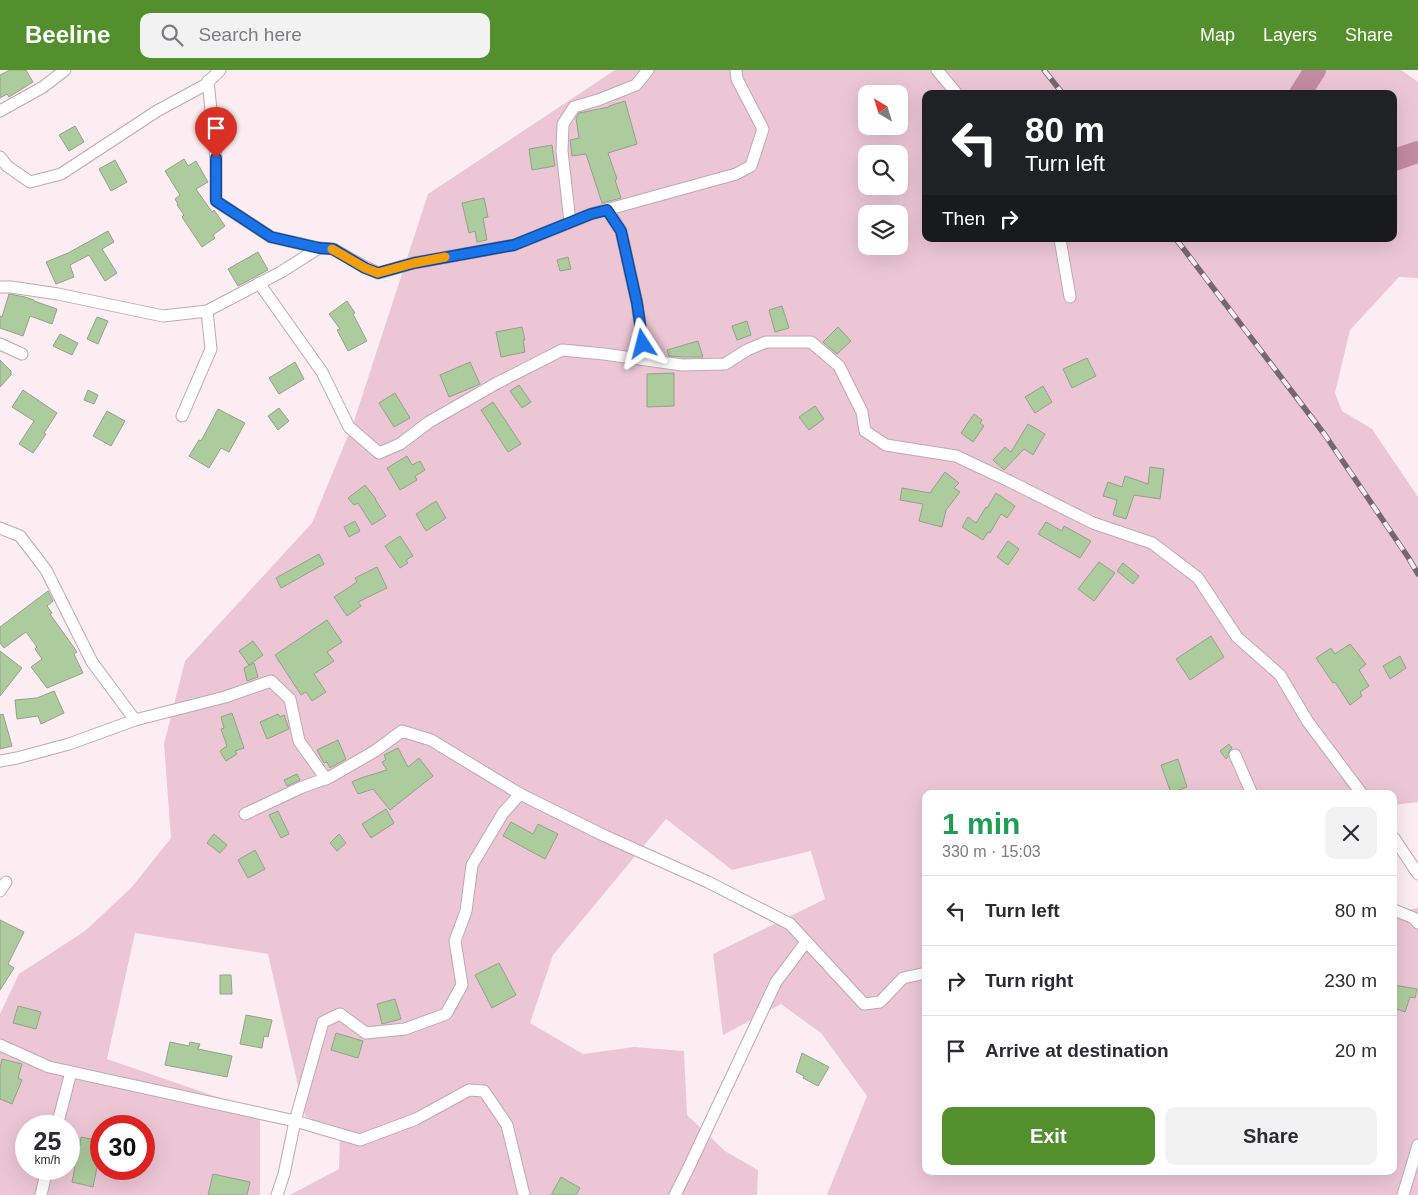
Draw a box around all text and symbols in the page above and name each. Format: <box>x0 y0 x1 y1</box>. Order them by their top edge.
search box <box>140 13 490 58</box>
text: Beeline <box>25 21 110 48</box>
icon: search <box>158 21 186 49</box>
text: Search here <box>198 24 302 45</box>
text: Map <box>1200 25 1235 45</box>
text: Layers <box>1263 25 1317 45</box>
text: Share <box>1345 25 1393 45</box>
north arrow <box>858 85 908 135</box>
map controls <box>858 85 908 255</box>
pin <box>195 107 237 158</box>
icon: left <box>942 110 1007 175</box>
text: 80 m <box>1025 110 1105 149</box>
icon: arrive <box>202 114 230 142</box>
button: search <box>858 145 908 195</box>
text: Turn left <box>1025 151 1105 176</box>
button: layers <box>858 205 908 255</box>
icon: right <box>995 205 1023 233</box>
text: Then <box>942 208 985 229</box>
position arrow <box>616 317 668 369</box>
text: 1 min <box>942 807 1020 840</box>
button: close <box>1325 807 1377 859</box>
text: 330 m · 15:03 <box>942 843 1041 860</box>
icon: left <box>942 897 970 925</box>
text: Turn left <box>985 900 1060 921</box>
text: 80 m <box>1335 900 1377 921</box>
icon: right <box>942 967 970 995</box>
text: Turn right <box>985 970 1073 991</box>
text: 230 m <box>1324 970 1377 991</box>
icon: arrive <box>942 1037 970 1065</box>
text: Arrive at destination <box>985 1040 1169 1061</box>
text: 20 m <box>1335 1040 1377 1061</box>
button: Exit <box>942 1107 1155 1165</box>
button: Share <box>1165 1107 1377 1165</box>
speed limit sign: 30 <box>90 1115 155 1180</box>
text: 25 <box>34 1127 61 1155</box>
text: km/h <box>34 1153 61 1167</box>

